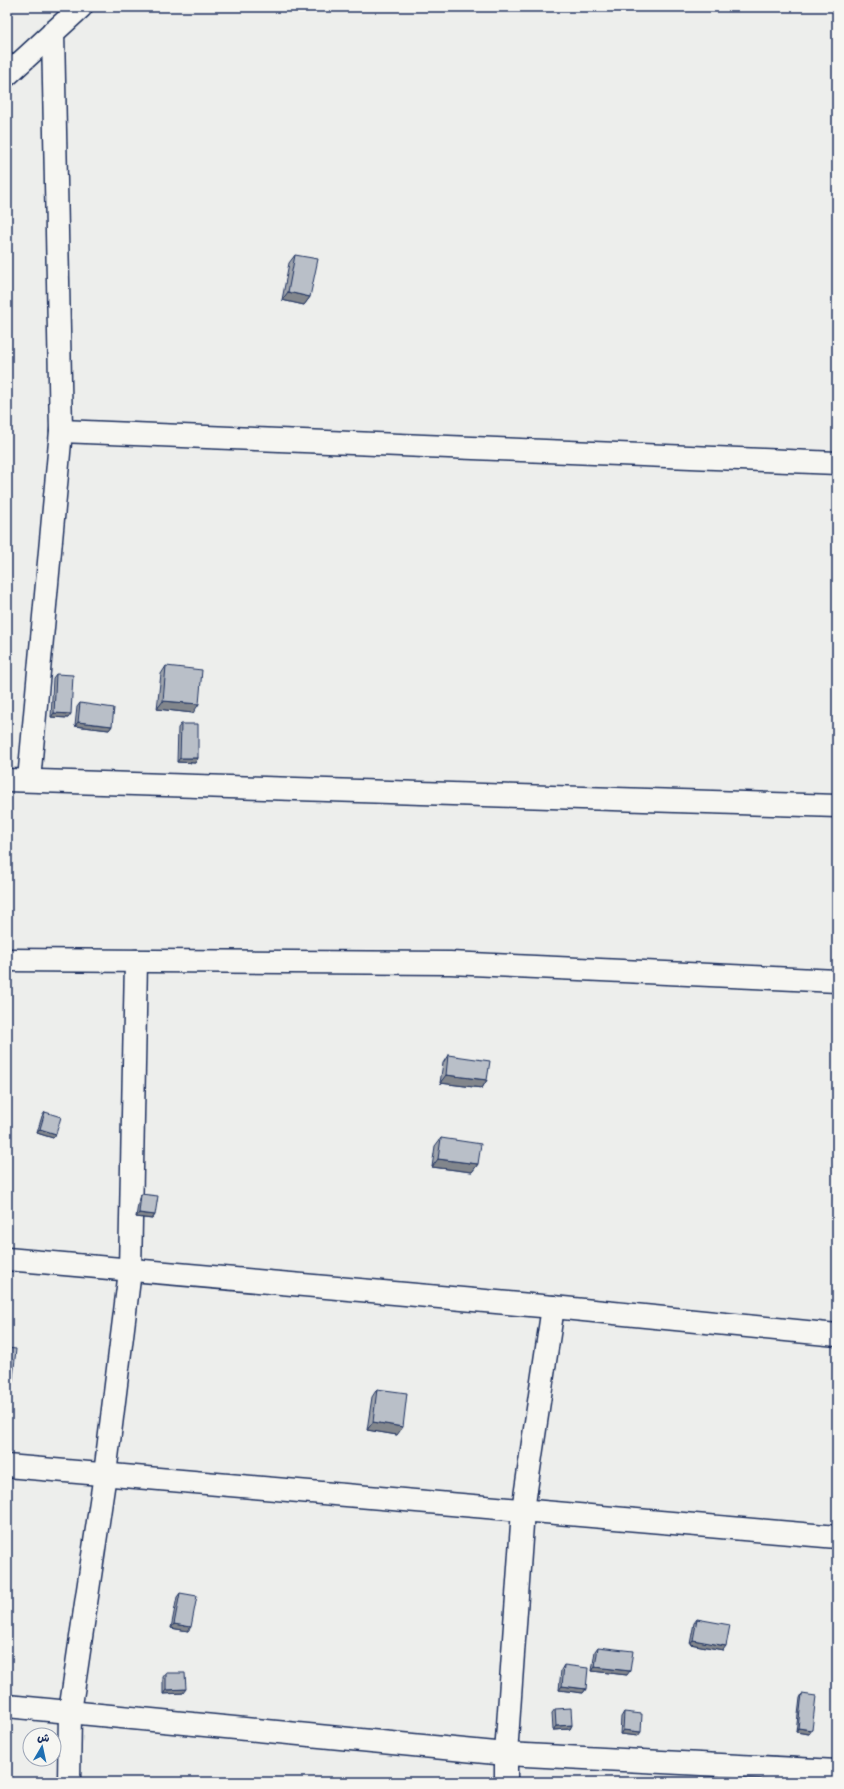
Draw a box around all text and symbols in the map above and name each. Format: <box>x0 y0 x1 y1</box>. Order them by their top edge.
north arrow <box>22 1727 62 1767</box>
text: ش <box>36 1730 50 1745</box>

